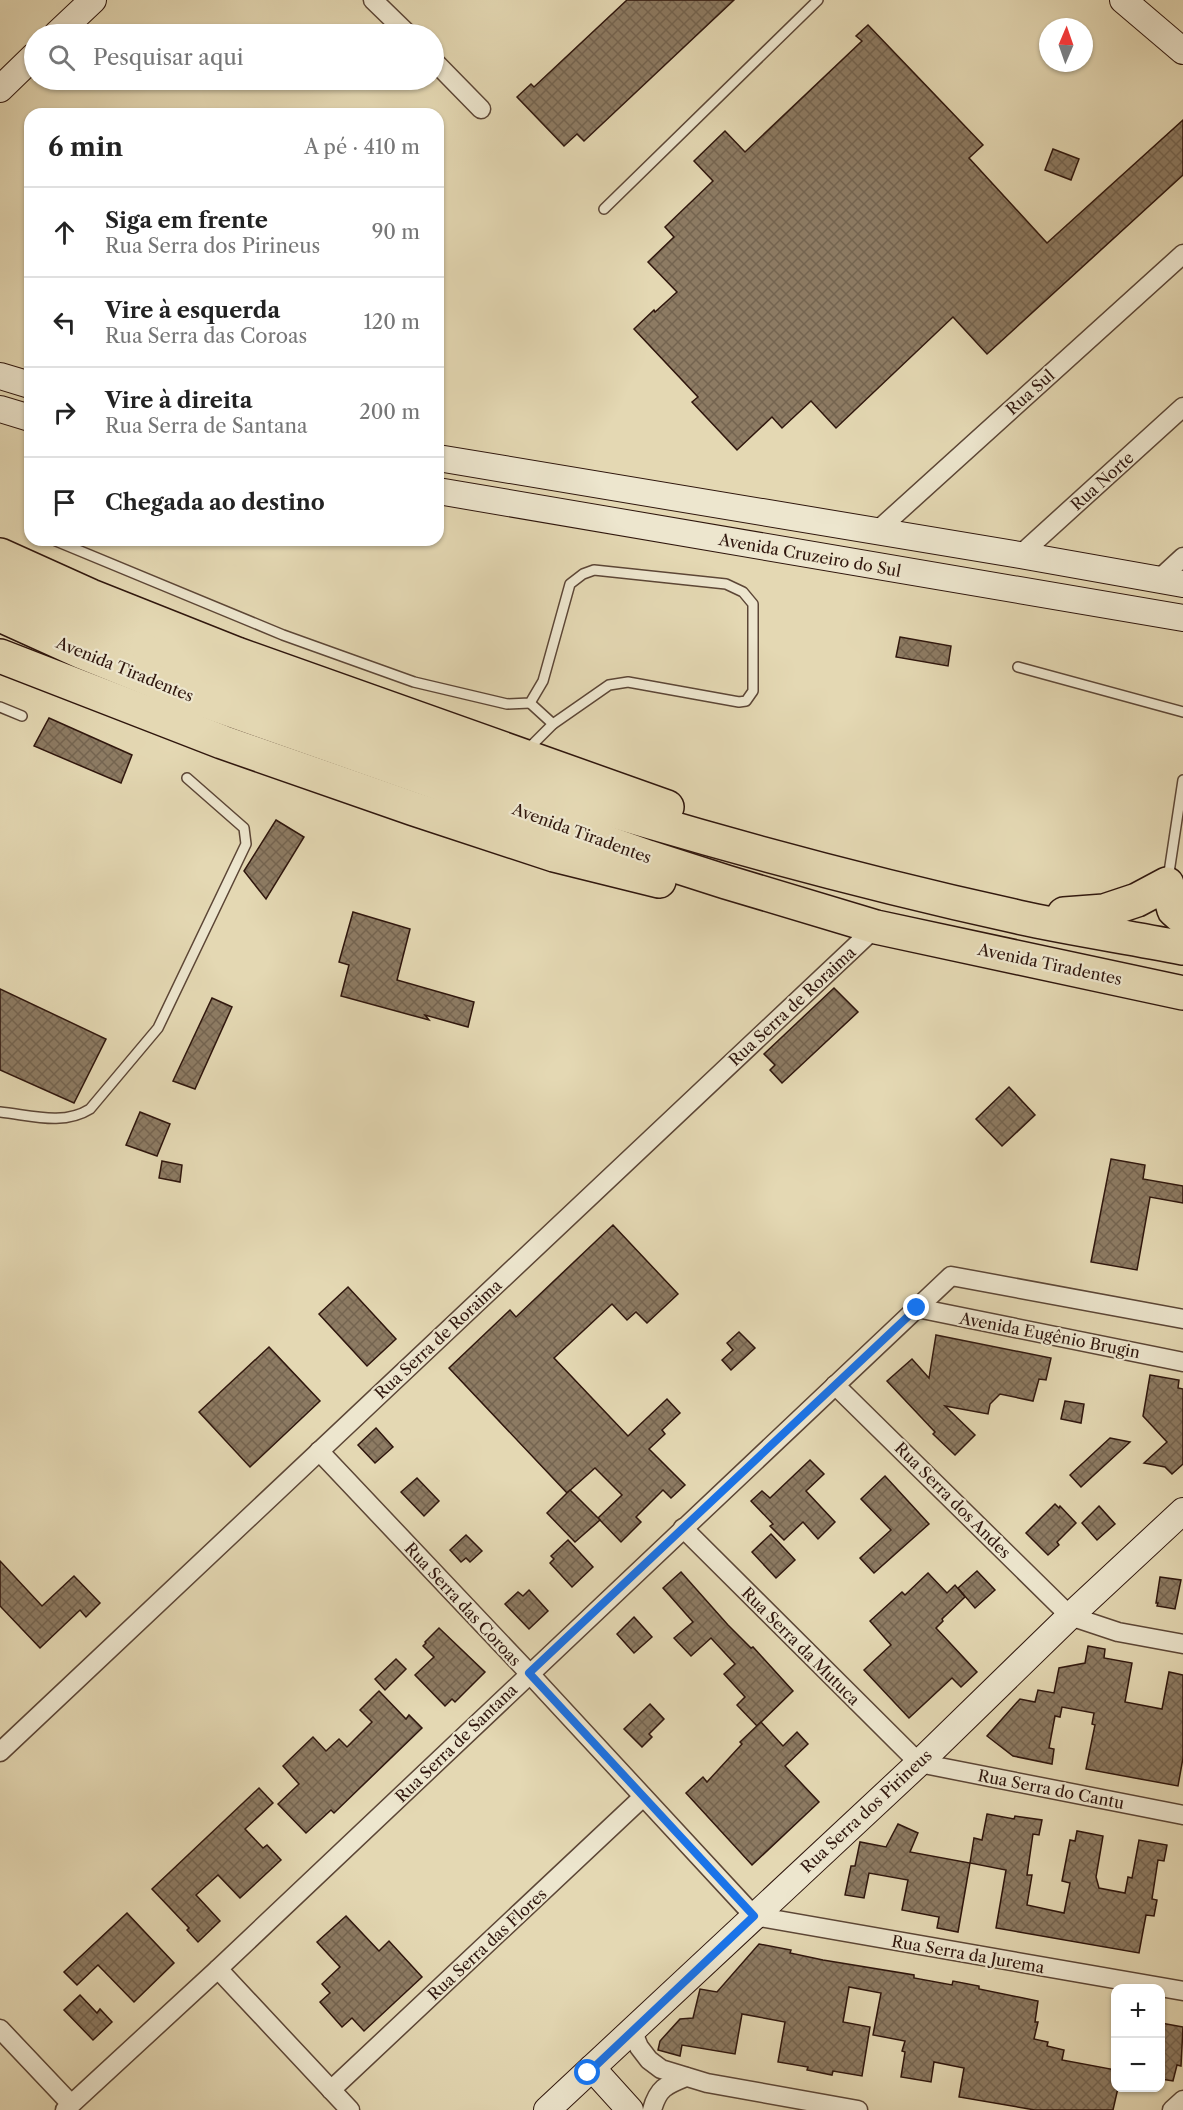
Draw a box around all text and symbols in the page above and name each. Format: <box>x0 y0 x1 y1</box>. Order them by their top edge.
north arrow <box>1039 18 1093 72</box>
search box <box>24 24 444 90</box>
icon: search <box>45 41 78 74</box>
text: Pesquisar aqui <box>93 44 243 71</box>
text: 6 min <box>48 131 123 163</box>
text: A pé · 410 m <box>304 135 420 159</box>
text: Siga em frente <box>105 207 268 234</box>
icon: ahead <box>48 216 81 249</box>
text: 90 m <box>372 220 420 244</box>
text: Rua Serra dos Pirineus <box>105 234 320 258</box>
text: Vire à esquerda <box>105 297 280 324</box>
icon: left <box>48 306 81 339</box>
text: 120 m <box>363 310 420 334</box>
text: Rua Serra das Coroas <box>105 324 307 348</box>
street label: Rua Sul <box>1002 365 1059 419</box>
text: Vire à direita <box>105 387 252 414</box>
icon: right <box>48 396 81 429</box>
text: 200 m <box>359 400 420 424</box>
text: Rua Serra de Santana <box>105 414 308 438</box>
street label: Rua Norte <box>1066 447 1138 515</box>
icon: arrive <box>48 486 81 519</box>
text: Chegada ao destino <box>105 489 325 516</box>
street label: Avenida Cruzeiro do Sul <box>716 529 903 581</box>
street label: Avenida Tiradentes <box>52 632 197 706</box>
street label: Avenida Tiradentes <box>509 798 654 868</box>
street label: Avenida Tiradentes <box>975 939 1124 989</box>
street label: Rua Serra de Roraima <box>724 942 860 1070</box>
street label: Rua Serra de Roraima <box>370 1275 506 1403</box>
route end <box>903 1294 929 1320</box>
street label: Avenida Eugênio Brugin <box>957 1307 1142 1362</box>
street label: Rua Serra dos Andes <box>891 1438 1015 1562</box>
street label: Rua Serra das Coroas <box>400 1538 526 1670</box>
street label: Rua Serra da Mutuca <box>738 1583 865 1710</box>
street label: Rua Serra de Santana <box>391 1679 522 1806</box>
street label: Rua Serra dos Pirineus <box>796 1745 936 1877</box>
street label: Rua Serra do Cantu <box>976 1765 1126 1813</box>
street label: Rua Serra das Flores <box>423 1884 551 2004</box>
street label: Rua Serra da Jurema <box>890 1931 1047 1977</box>
map controls <box>1111 1984 1165 2092</box>
button: + <box>1111 1984 1165 2038</box>
button: − <box>1111 2038 1165 2092</box>
route start <box>574 2059 600 2085</box>

